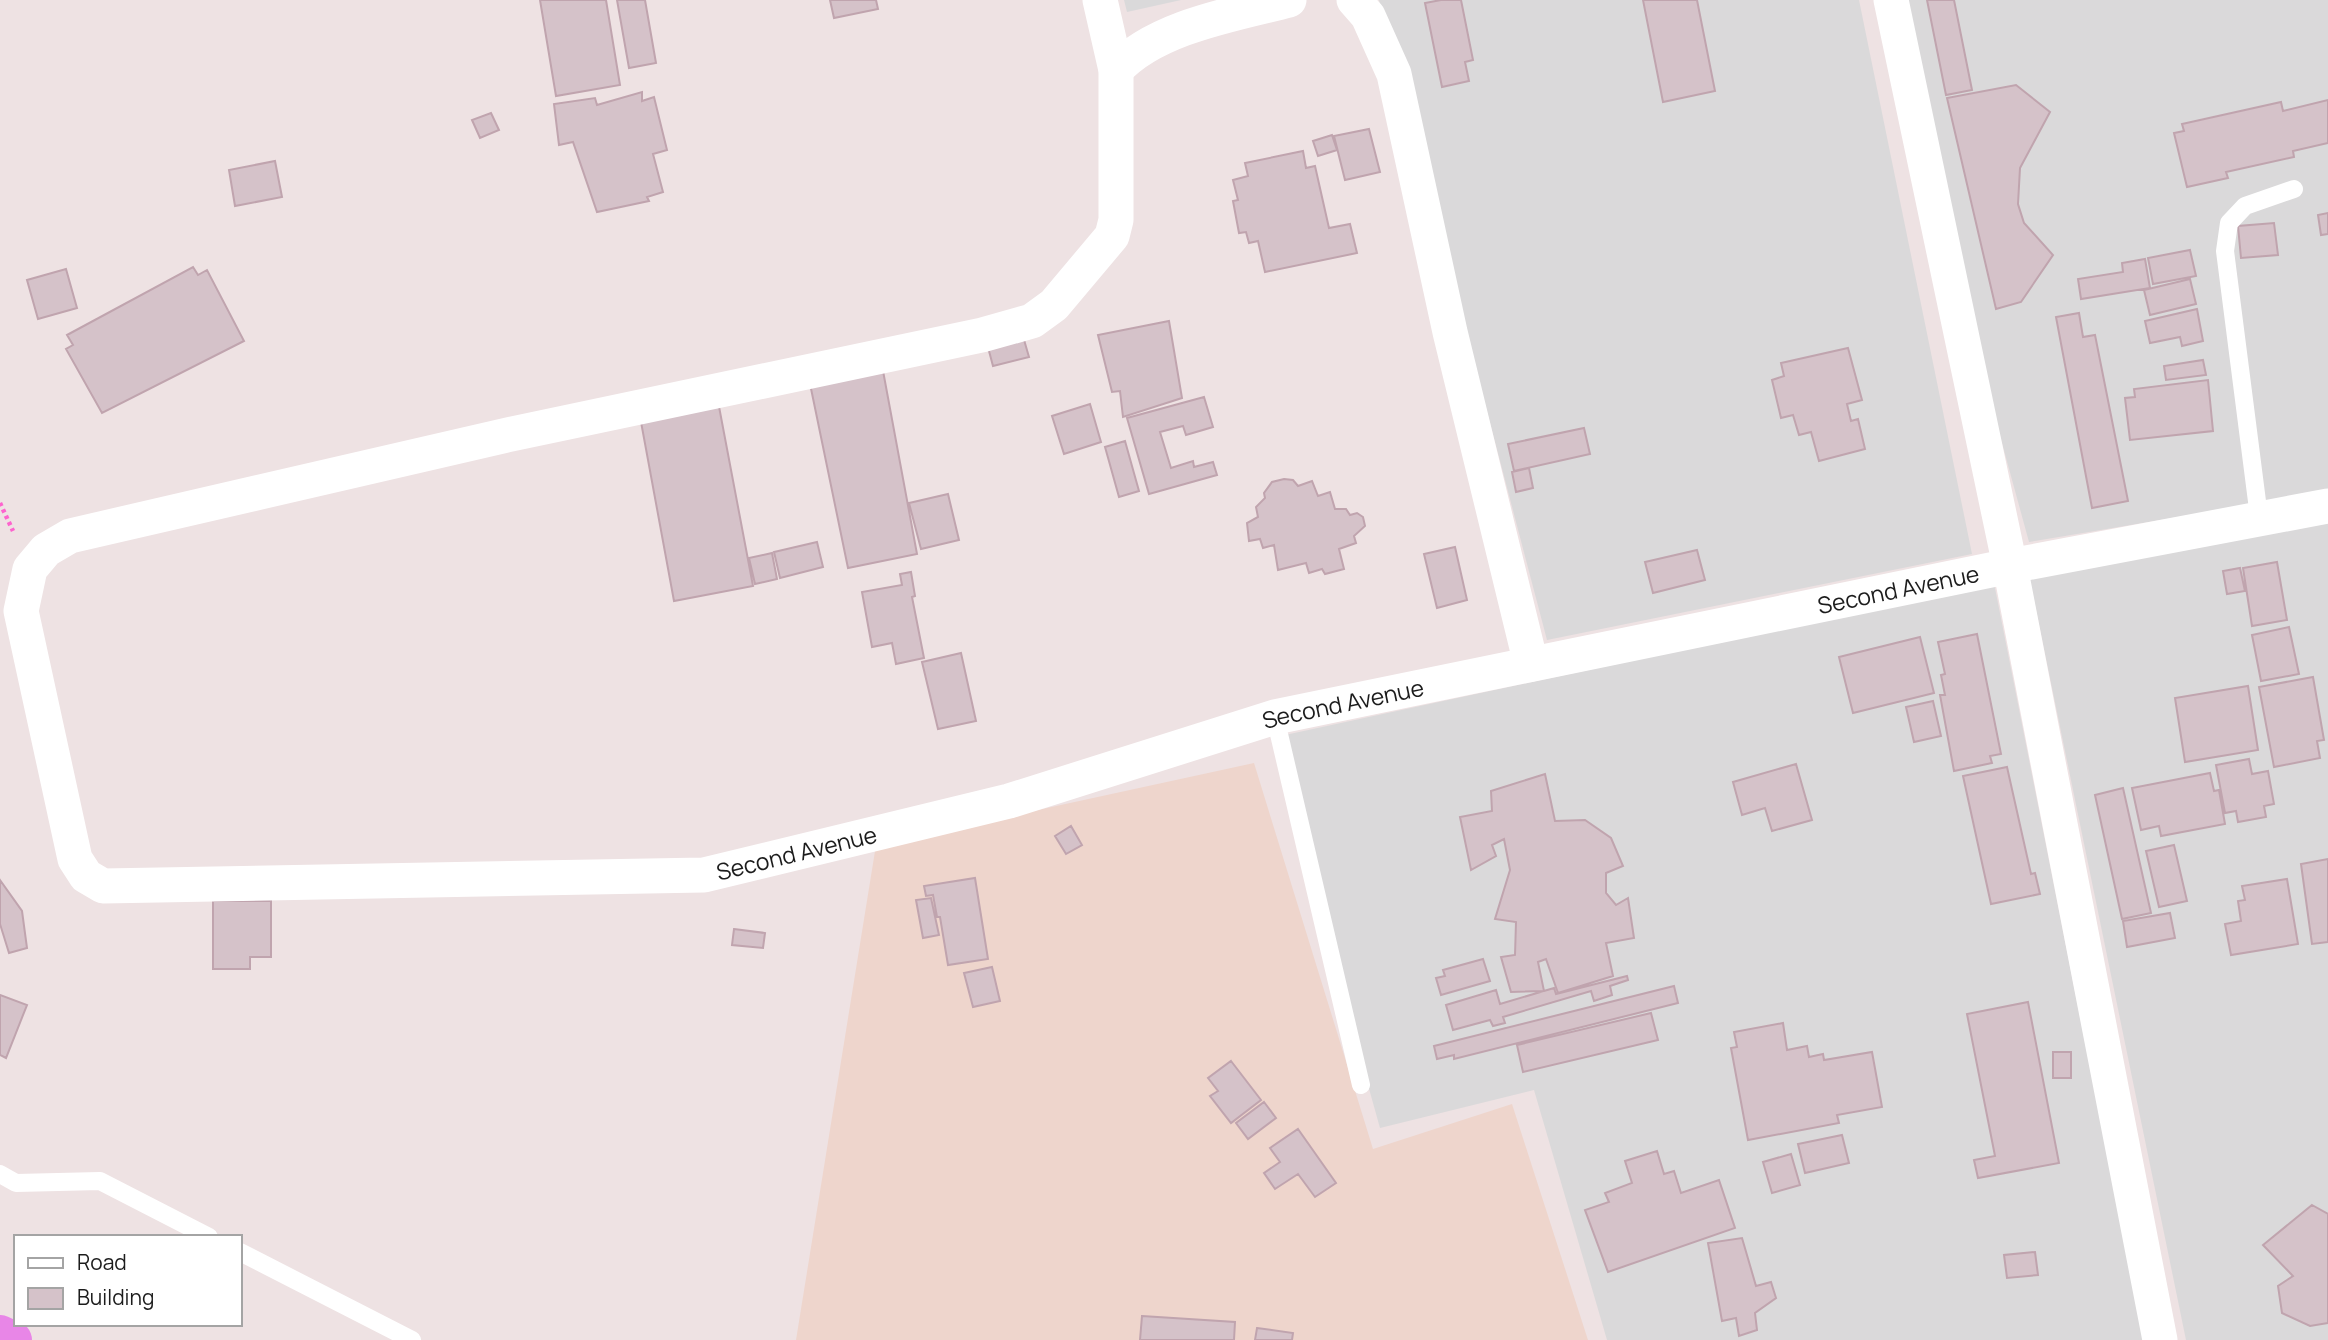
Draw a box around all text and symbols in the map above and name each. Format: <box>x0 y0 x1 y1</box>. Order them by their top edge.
street label: Second Avenue <box>1815 557 1982 621</box>
street label: Second Avenue <box>1258 671 1427 736</box>
street label: Second Avenue <box>713 818 880 888</box>
legend <box>14 1235 242 1326</box>
text: Road <box>77 1248 127 1276</box>
text: Building <box>77 1283 154 1311</box>

